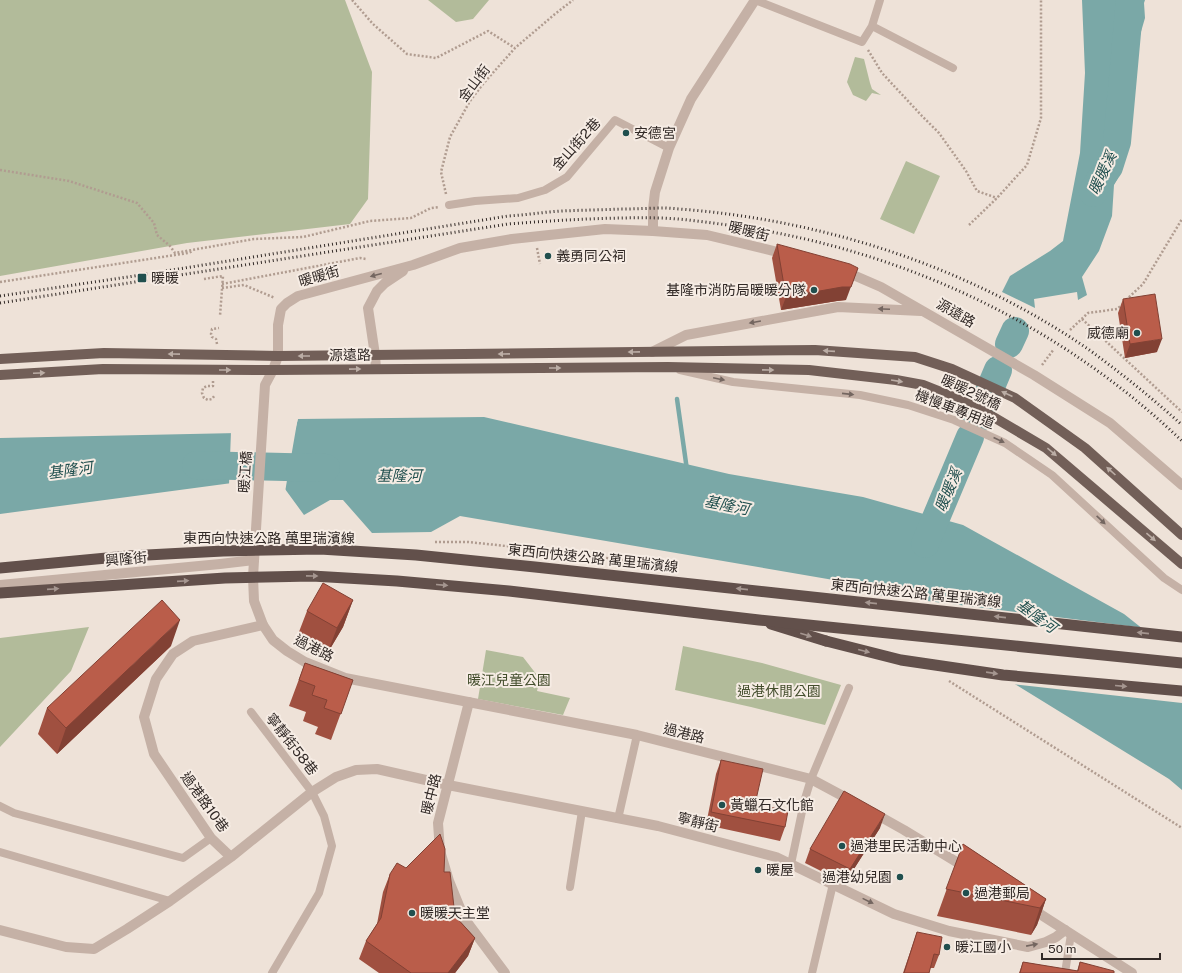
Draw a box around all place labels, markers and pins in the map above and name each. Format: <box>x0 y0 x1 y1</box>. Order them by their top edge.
place label: 安德宮 <box>634 125 676 141</box>
marker: 安德宮 <box>621 128 631 138</box>
place label: 義勇同公祠 <box>556 248 626 264</box>
marker: 義勇同公祠 <box>543 251 553 261</box>
place label: 暖暖 <box>151 270 179 286</box>
marker: 暖暖 <box>136 272 148 284</box>
place label: 基隆市消防局暖暖分隊 <box>666 282 806 298</box>
marker: 基隆市消防局暖暖分隊 <box>809 285 819 295</box>
place label: 威德廟 <box>1087 325 1129 341</box>
marker: 威德廟 <box>1132 328 1142 338</box>
place label: 黃蠟石文化館 <box>730 797 814 813</box>
marker: 黃蠟石文化館 <box>717 800 727 810</box>
place label: 過港里民活動中心 <box>850 838 962 854</box>
marker: 過港里民活動中心 <box>837 841 847 851</box>
place label: 暖屋 <box>766 862 794 878</box>
marker: 暖屋 <box>753 865 763 875</box>
place label: 過港幼兒園 <box>822 869 892 885</box>
marker: 過港幼兒園 <box>895 872 905 882</box>
place label: 過港郵局 <box>974 885 1030 901</box>
marker: 過港郵局 <box>961 888 971 898</box>
place label: 暖暖天主堂 <box>420 905 490 921</box>
marker: 暖暖天主堂 <box>407 908 417 918</box>
place label: 暖江國小 <box>955 939 1011 955</box>
marker: 暖江國小 <box>942 942 952 952</box>

